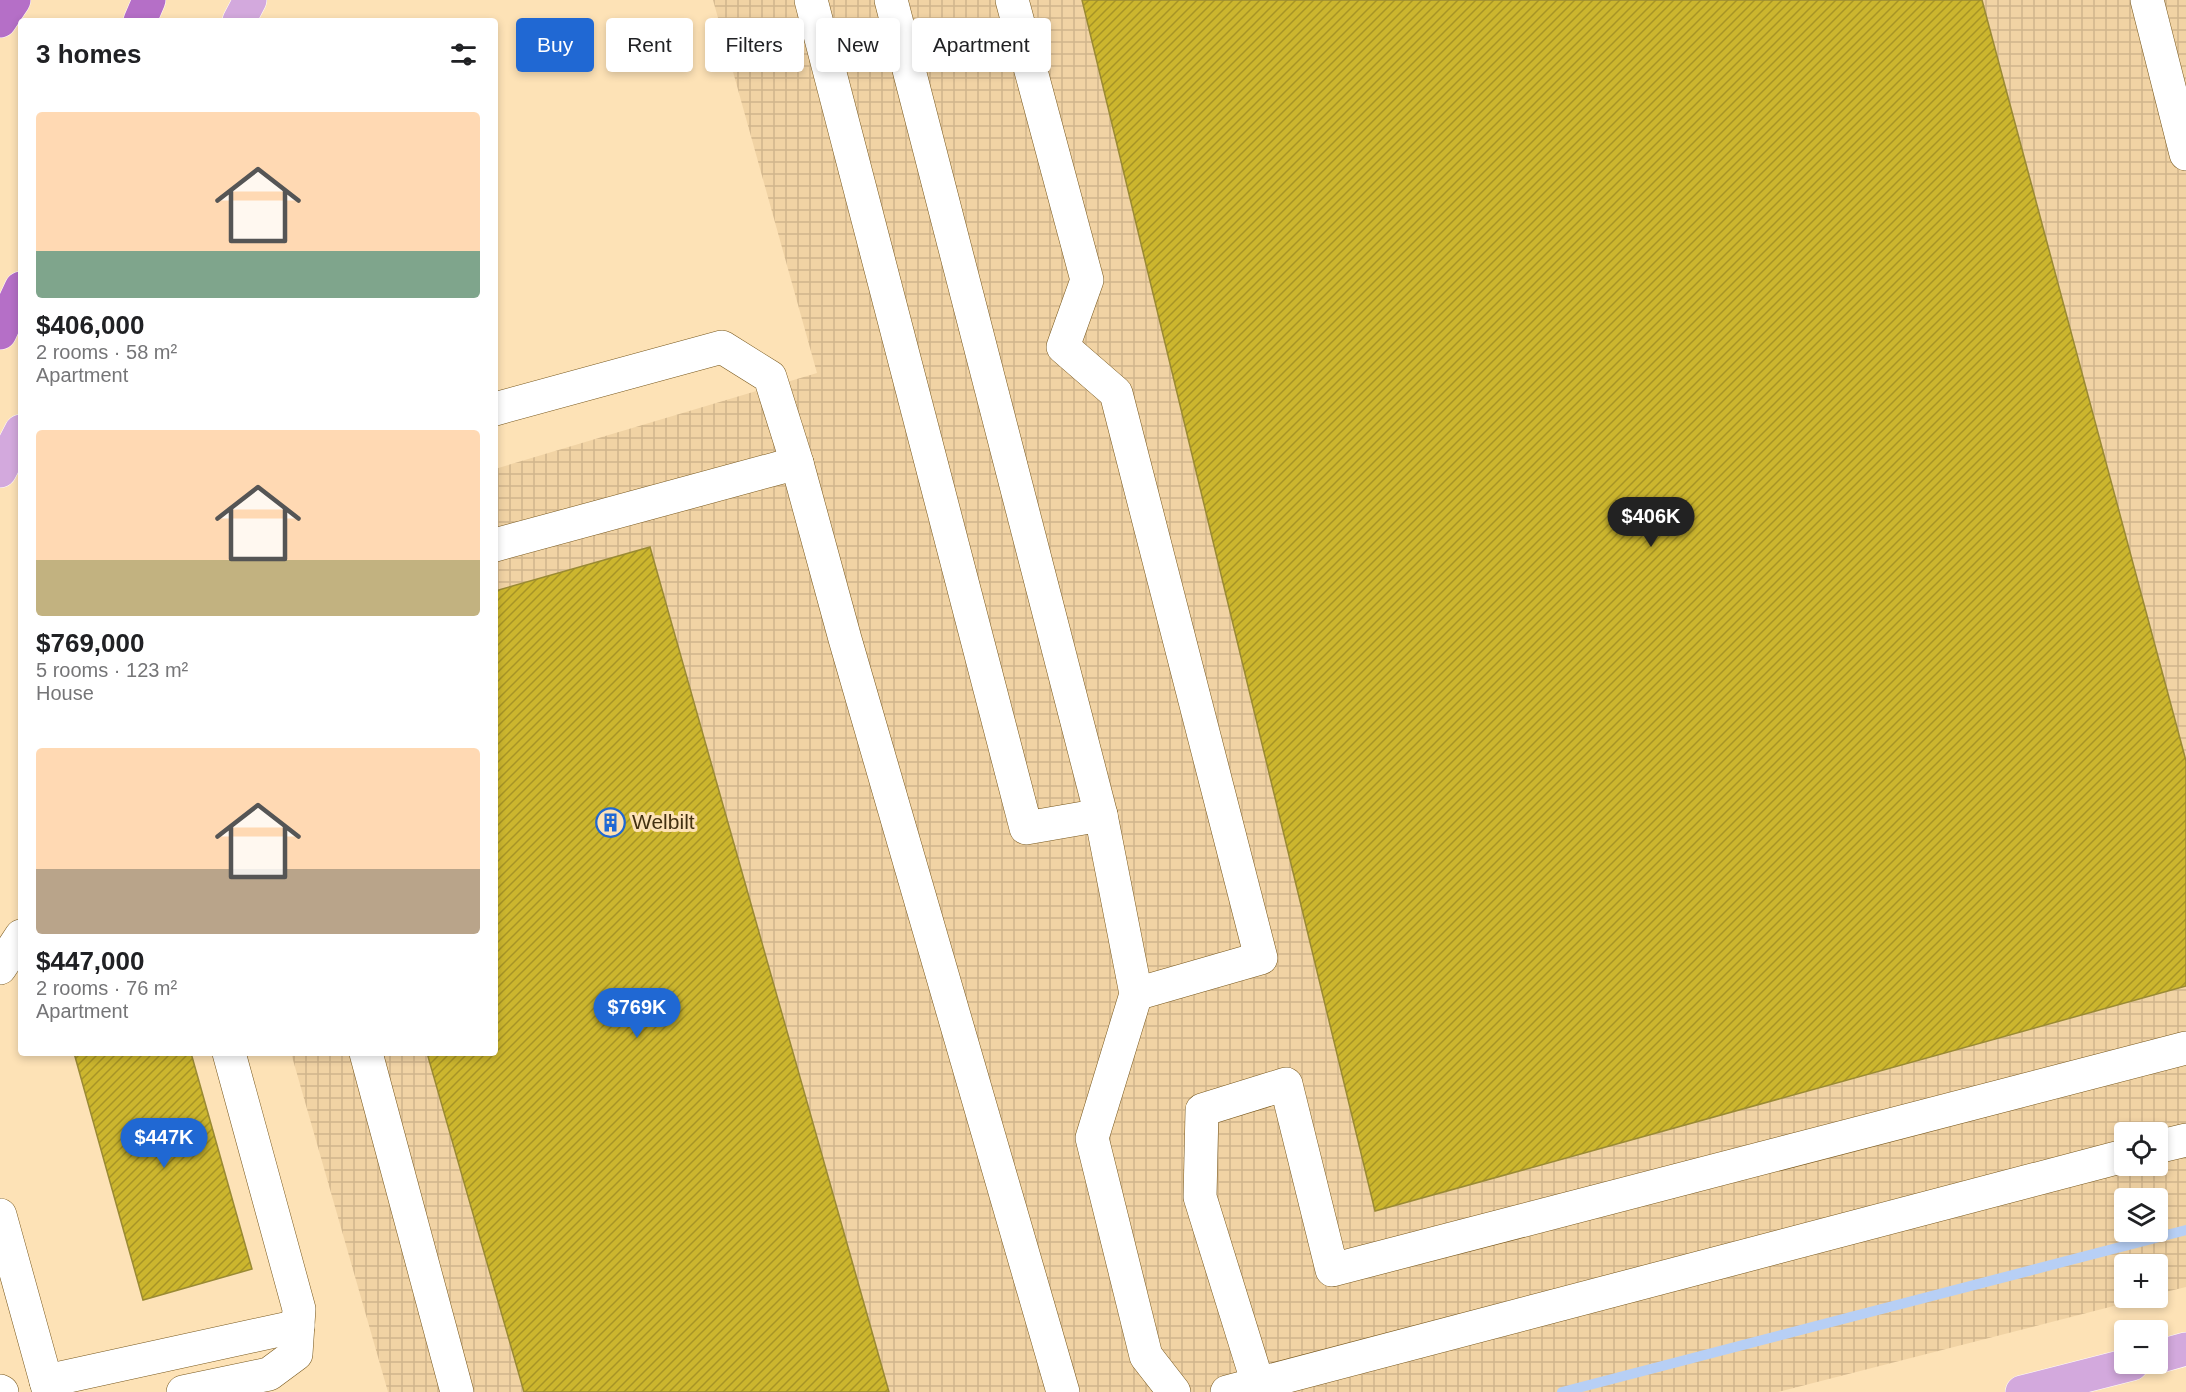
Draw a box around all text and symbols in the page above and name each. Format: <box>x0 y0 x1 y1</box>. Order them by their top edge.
chip: Buy <box>516 18 594 72</box>
chip: Rent <box>606 18 693 72</box>
chip: Filters <box>705 18 804 72</box>
chip: New <box>816 18 900 72</box>
chip: Apartment <box>912 18 1051 72</box>
icon: filters <box>447 38 480 71</box>
text: 3 homes <box>36 39 142 69</box>
icon: home <box>204 151 312 259</box>
text: $406,000 <box>36 310 144 340</box>
text: 2 rooms · 58 m² <box>36 341 177 363</box>
text: Apartment <box>36 364 128 386</box>
icon: home <box>204 469 312 577</box>
pin: $406K <box>1609 497 1693 548</box>
text: $406K <box>1622 505 1680 527</box>
text: $769,000 <box>36 628 144 658</box>
text: 5 rooms · 123 m² <box>36 659 188 681</box>
text: House <box>36 682 94 704</box>
icon: home <box>204 787 312 895</box>
building icon: Welbilt <box>595 806 627 838</box>
place label: Welbilt <box>632 810 695 833</box>
text: $447,000 <box>36 946 144 976</box>
text: 2 rooms · 76 m² <box>36 977 177 999</box>
pin: $769K <box>595 988 679 1039</box>
text: $769K <box>608 996 666 1018</box>
text: Apartment <box>36 1000 128 1022</box>
pin: $447K <box>122 1118 206 1169</box>
map controls <box>2114 1122 2168 1374</box>
button: locate <box>2114 1122 2168 1176</box>
text: $447K <box>135 1126 193 1148</box>
button: layers <box>2114 1188 2168 1242</box>
button: + <box>2114 1254 2168 1308</box>
button: − <box>2114 1320 2168 1374</box>

